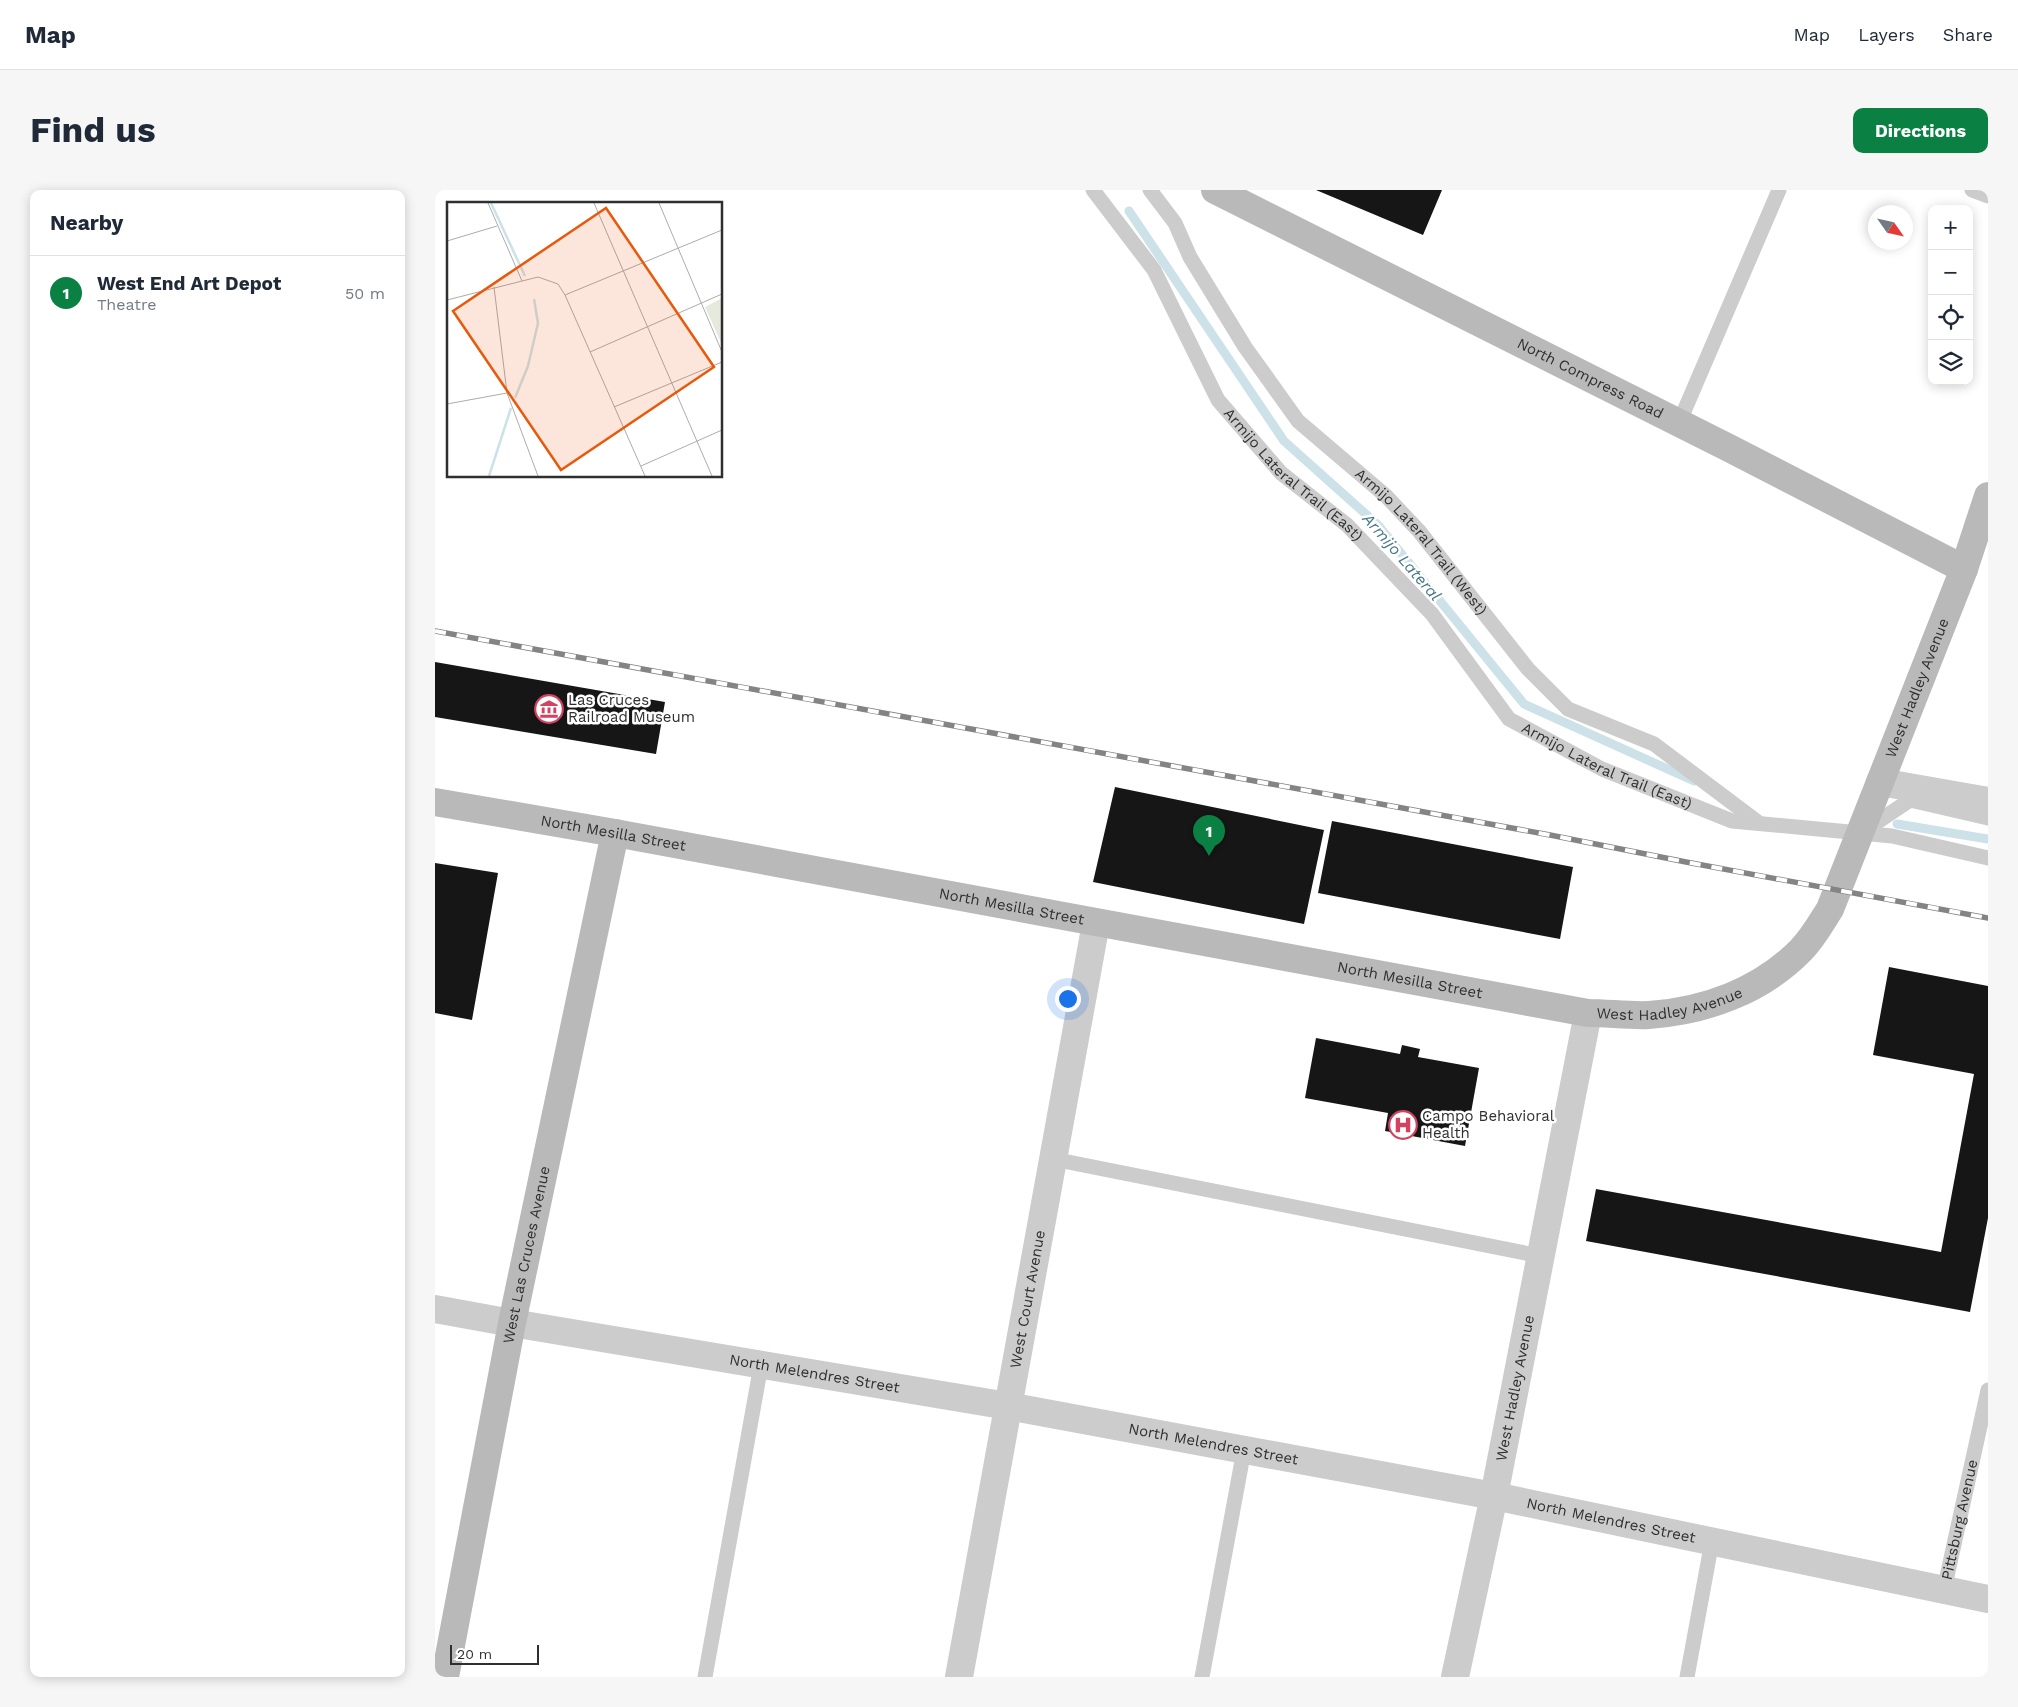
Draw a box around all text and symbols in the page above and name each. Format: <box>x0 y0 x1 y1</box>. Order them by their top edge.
text: Map <box>25 21 76 49</box>
text: Map <box>1793 24 1830 45</box>
text: Layers <box>1858 24 1915 45</box>
text: Share <box>1943 24 1993 45</box>
button: Directions <box>1853 108 1988 153</box>
text: Find us <box>30 109 156 151</box>
inset map <box>447 202 723 478</box>
north arrow <box>1868 205 1913 250</box>
map controls <box>1928 205 1973 385</box>
button: + <box>1928 205 1973 250</box>
text: Nearby <box>50 210 123 235</box>
button: − <box>1928 250 1973 295</box>
text: West End Art Depot <box>97 272 281 295</box>
text: 1 <box>63 284 69 303</box>
text: 50 m <box>345 284 385 303</box>
text: Theatre <box>97 295 156 314</box>
button: locate <box>1928 295 1973 340</box>
street label: North Compress Road <box>1514 334 1667 423</box>
button: layers <box>1928 340 1973 385</box>
street label: Armijo Lateral Trail (East) <box>1220 404 1367 545</box>
street label: Armijo Lateral Trail (West) <box>1349 466 1491 620</box>
water label: Armijo Lateral <box>1359 509 1445 605</box>
street label: West Hadley Avenue <box>1881 616 1953 760</box>
place label: Las Cruces Railroad Museum <box>568 691 695 726</box>
museum icon: Las Cruces Railroad Museum <box>534 694 564 724</box>
street label: Armijo Lateral Trail (East) <box>1519 719 1695 813</box>
street label: North Mesilla Street <box>539 811 688 855</box>
pin: 1 <box>1193 815 1225 856</box>
street label: North Mesilla Street <box>938 884 1086 929</box>
street label: North Mesilla Street <box>1336 958 1485 1002</box>
street label: West Hadley Avenue <box>1596 984 1745 1024</box>
your location <box>1055 986 1081 1012</box>
place label: Campo Behavioral Health <box>1422 1107 1555 1142</box>
hospital icon: Campo Behavioral Health <box>1388 1110 1418 1140</box>
street label: West Las Cruces Avenue <box>499 1165 554 1345</box>
street label: West Court Avenue <box>1006 1229 1049 1370</box>
street label: West Hadley Avenue <box>1492 1314 1538 1463</box>
street label: North Melendres Street <box>728 1351 902 1397</box>
street label: North Melendres Street <box>1127 1419 1300 1469</box>
street label: Pittsburg Avenue <box>1937 1458 1981 1582</box>
street label: North Melendres Street <box>1525 1494 1698 1547</box>
scale bar <box>450 1642 539 1665</box>
text: 20 m <box>457 1646 492 1662</box>

